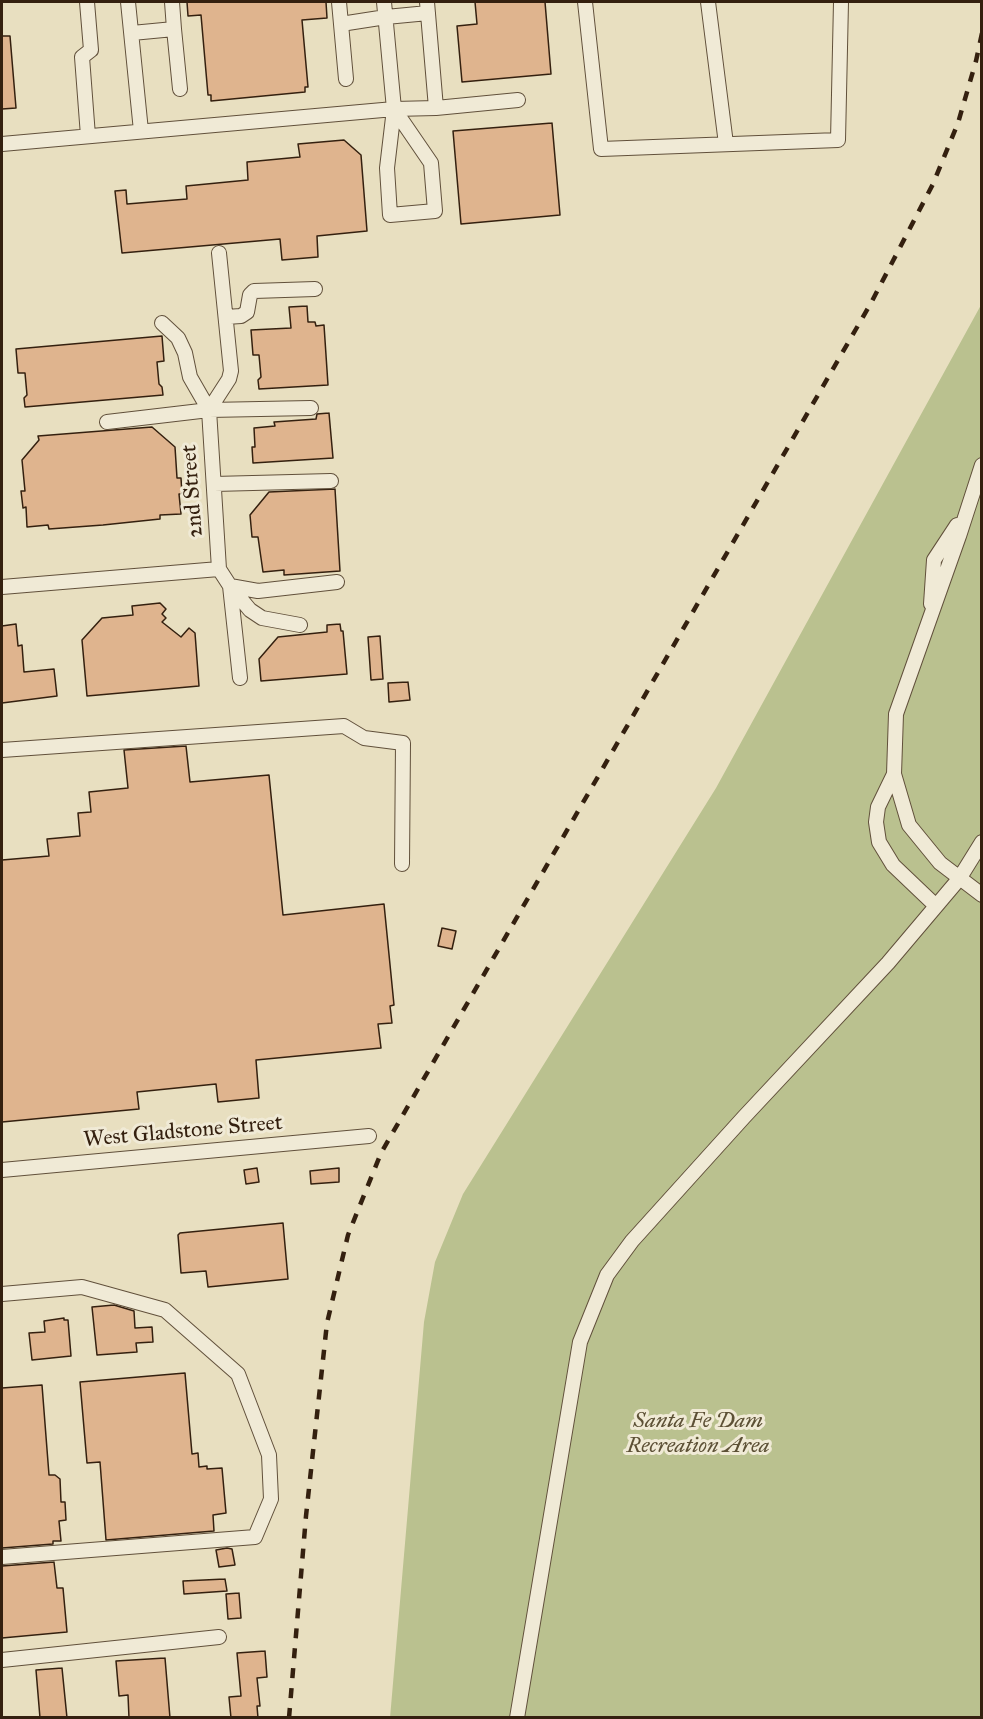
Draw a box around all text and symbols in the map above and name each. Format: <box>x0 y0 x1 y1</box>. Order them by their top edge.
street label: 2nd Street <box>177 444 209 538</box>
street label: West Gladstone Street <box>82 1110 284 1154</box>
park label: Santa Fe Dam Recreation Area <box>626 1409 770 1460</box>

